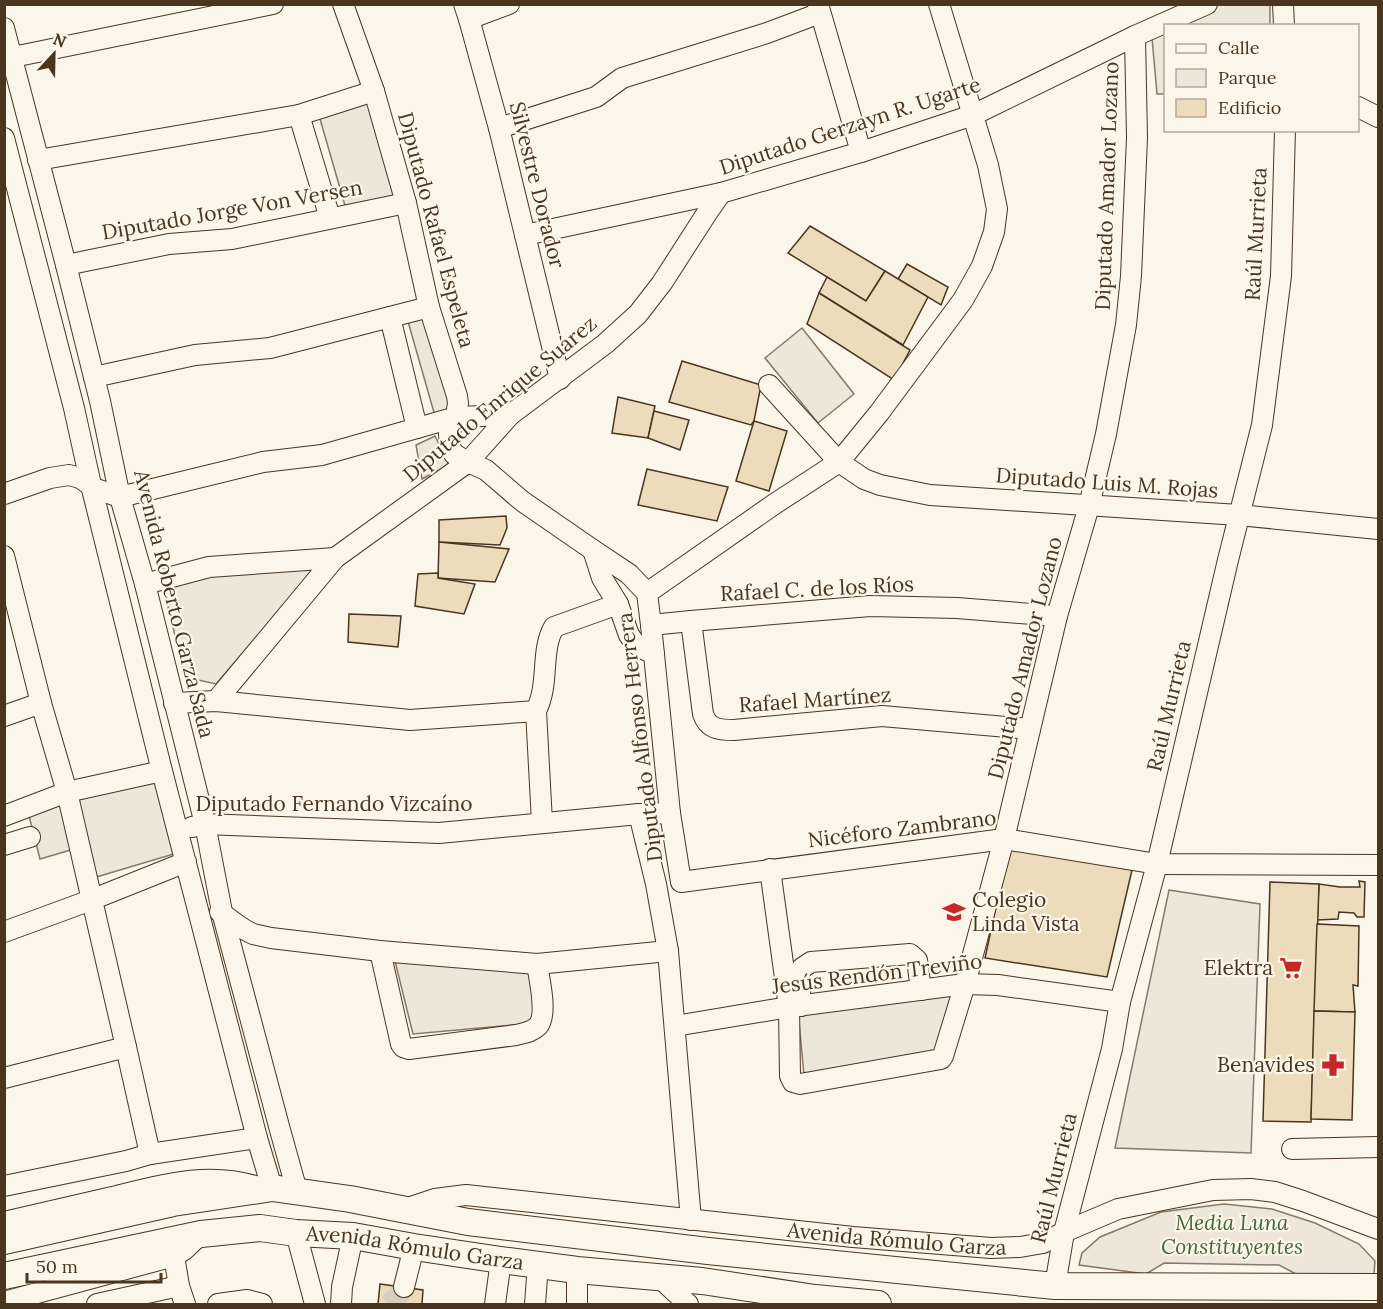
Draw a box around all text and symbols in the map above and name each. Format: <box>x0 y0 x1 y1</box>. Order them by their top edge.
north arrow <box>24 24 84 84</box>
legend <box>1164 24 1359 132</box>
text: N <box>50 29 69 52</box>
text: Calle <box>1218 36 1260 59</box>
street label: Diputado Amador Lozano <box>1089 61 1124 311</box>
text: Parque <box>1218 66 1277 89</box>
street label: Diputado Gerzayn R. Ugarte <box>716 70 984 181</box>
text: Edificio <box>1218 96 1281 119</box>
street label: Silvestre Dorador <box>504 99 571 271</box>
street label: Diputado Rafael Espeleta <box>392 109 481 351</box>
street label: Raúl Murrieta <box>1239 166 1272 301</box>
street label: Diputado Jorge Von Versen <box>100 173 365 246</box>
street label: Diputado Enrique Suárez <box>397 310 602 488</box>
street label: Diputado Luis M. Rojas <box>995 461 1219 504</box>
street label: Avenida Roberto Garza Sada <box>128 466 221 741</box>
street label: Diputado Amador Lozano <box>981 534 1068 782</box>
street label: Rafael C. de los Ríos <box>720 570 914 607</box>
street label: Diputado Alfonso Herrera <box>611 611 668 863</box>
street label: Raúl Murrieta <box>1140 638 1197 774</box>
street label: Rafael Martínez <box>738 681 892 718</box>
street label: Diputado Fernando Vizcaíno <box>195 790 473 817</box>
street label: Nicéforo Zambrano <box>806 804 998 853</box>
place label: Colegio Linda Vista <box>972 886 1080 937</box>
school or university icon: Colegio Linda Vista <box>941 899 967 925</box>
street label: Jesús Rendón Treviño <box>769 947 984 1000</box>
place label: Elektra <box>1204 954 1273 981</box>
supermarket icon: Elektra <box>1278 955 1304 981</box>
place label: Benavides <box>1217 1051 1315 1078</box>
pharmacy icon: Benavides <box>1320 1052 1346 1078</box>
street label: Raúl Murrieta <box>1024 1110 1083 1246</box>
park label: Media Luna Constituyentes <box>1161 1209 1303 1260</box>
street label: Avenida Rómulo Garza <box>785 1216 1007 1261</box>
street label: Avenida Rómulo Garza <box>304 1219 526 1276</box>
scale bar <box>27 1246 160 1284</box>
text: 50 m <box>36 1255 78 1278</box>

